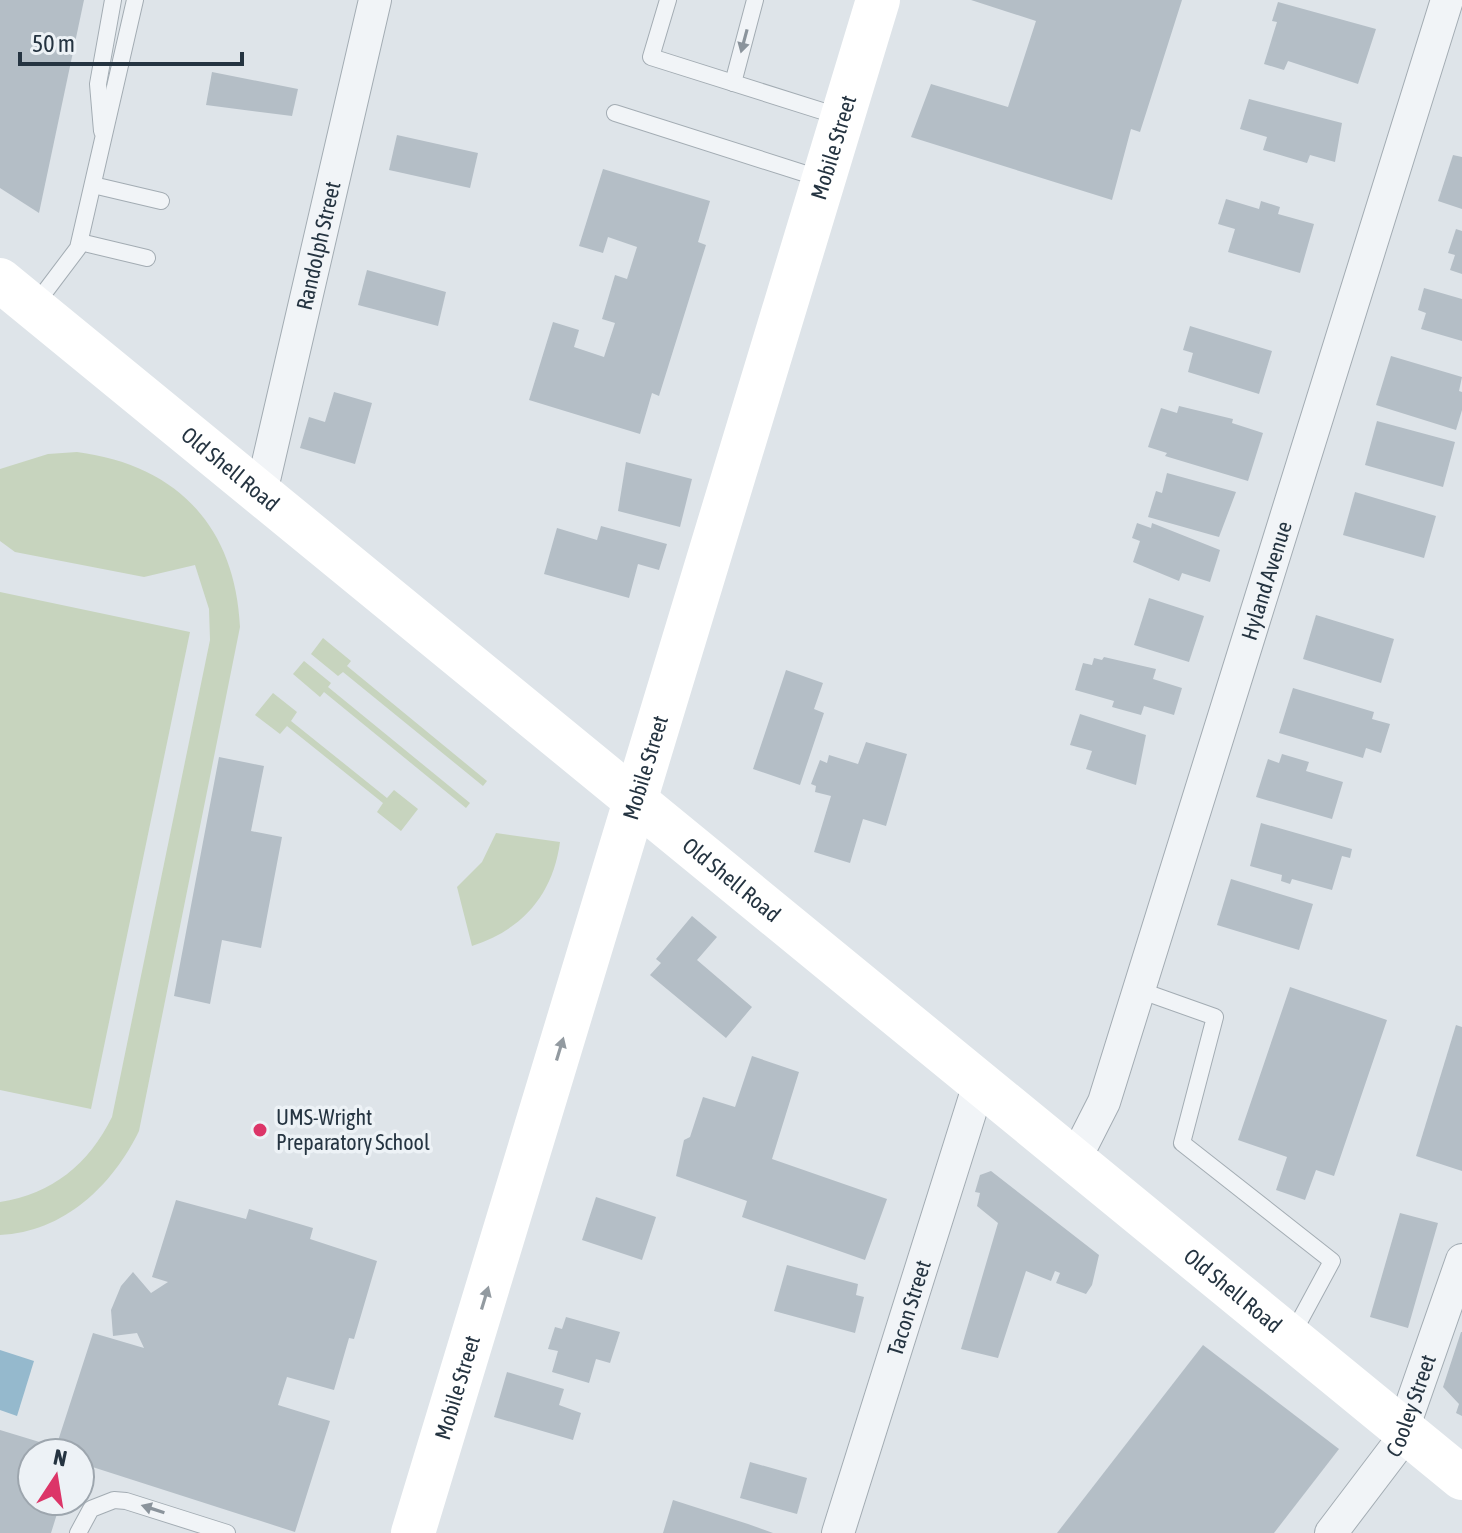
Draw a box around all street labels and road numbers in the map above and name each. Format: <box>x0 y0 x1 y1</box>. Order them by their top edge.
street label: Mobile Street <box>805 92 861 203</box>
street label: Randolph Street <box>291 179 346 312</box>
street label: Old Shell Road <box>176 421 285 517</box>
street label: Hyland Avenue <box>1236 518 1297 643</box>
street label: Mobile Street <box>617 712 673 823</box>
street label: Old Shell Road <box>678 832 786 927</box>
street label: Old Shell Road <box>1179 1243 1287 1338</box>
street label: Tacon Street <box>882 1257 936 1359</box>
street label: Mobile Street <box>429 1332 485 1443</box>
street label: Cooley Street <box>1380 1351 1441 1462</box>

